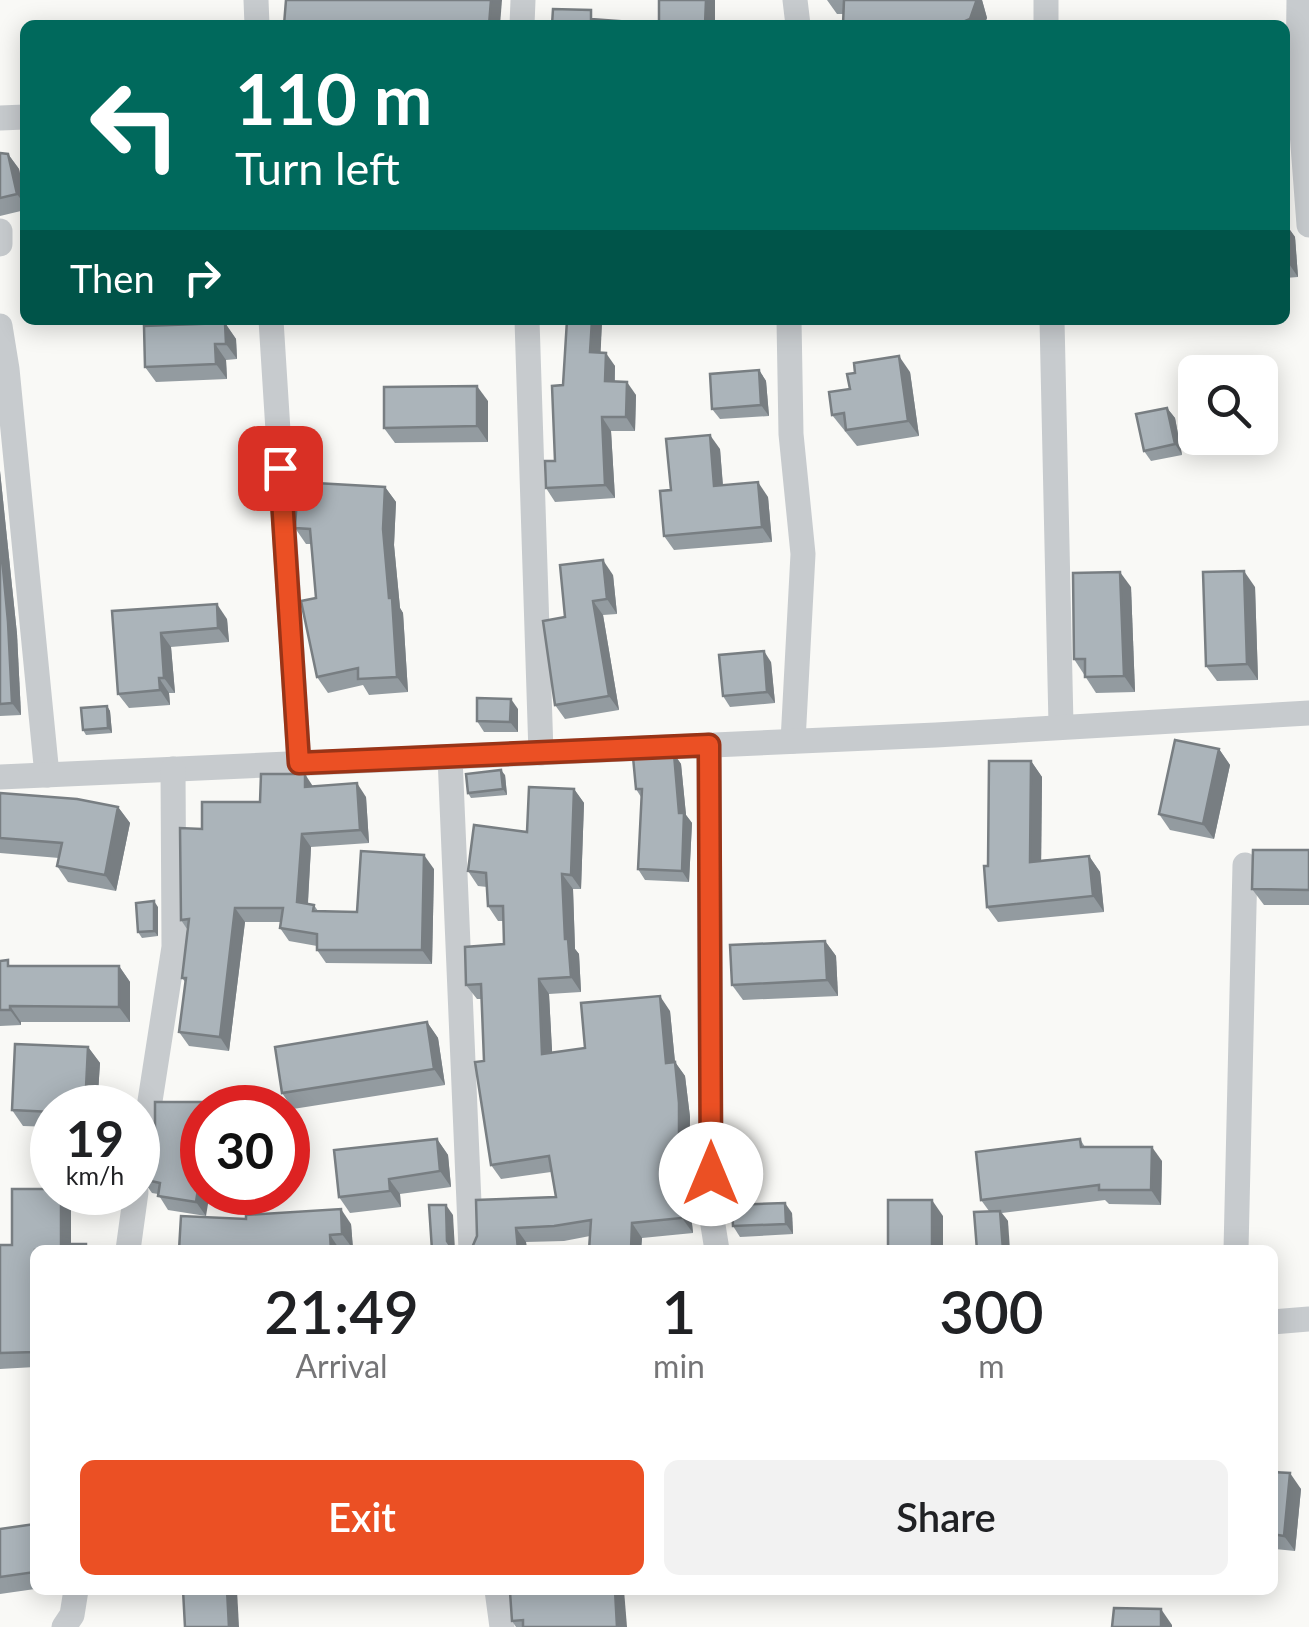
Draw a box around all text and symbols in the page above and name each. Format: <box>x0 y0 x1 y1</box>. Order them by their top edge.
text: 110 m <box>235 56 432 140</box>
icon: left <box>70 60 200 190</box>
text: Turn left <box>235 141 400 195</box>
icon: right <box>175 250 230 305</box>
text: Then <box>70 255 155 301</box>
map controls <box>1178 355 1278 455</box>
button: search <box>1178 355 1278 455</box>
pin <box>238 426 323 511</box>
icon: arrive <box>253 441 308 496</box>
speed limit sign: 30 <box>180 1085 310 1215</box>
text: 19 <box>66 1108 124 1168</box>
position arrow <box>659 1122 763 1226</box>
text: km/h <box>66 1160 124 1190</box>
text: 21:49 <box>264 1275 419 1347</box>
text: 1 <box>662 1275 696 1347</box>
text: 300 <box>939 1275 1044 1347</box>
text: Arrival <box>295 1346 388 1385</box>
text: min <box>653 1346 705 1385</box>
text: m <box>978 1346 1005 1385</box>
button: Exit <box>80 1460 644 1575</box>
button: Share <box>664 1460 1228 1575</box>

